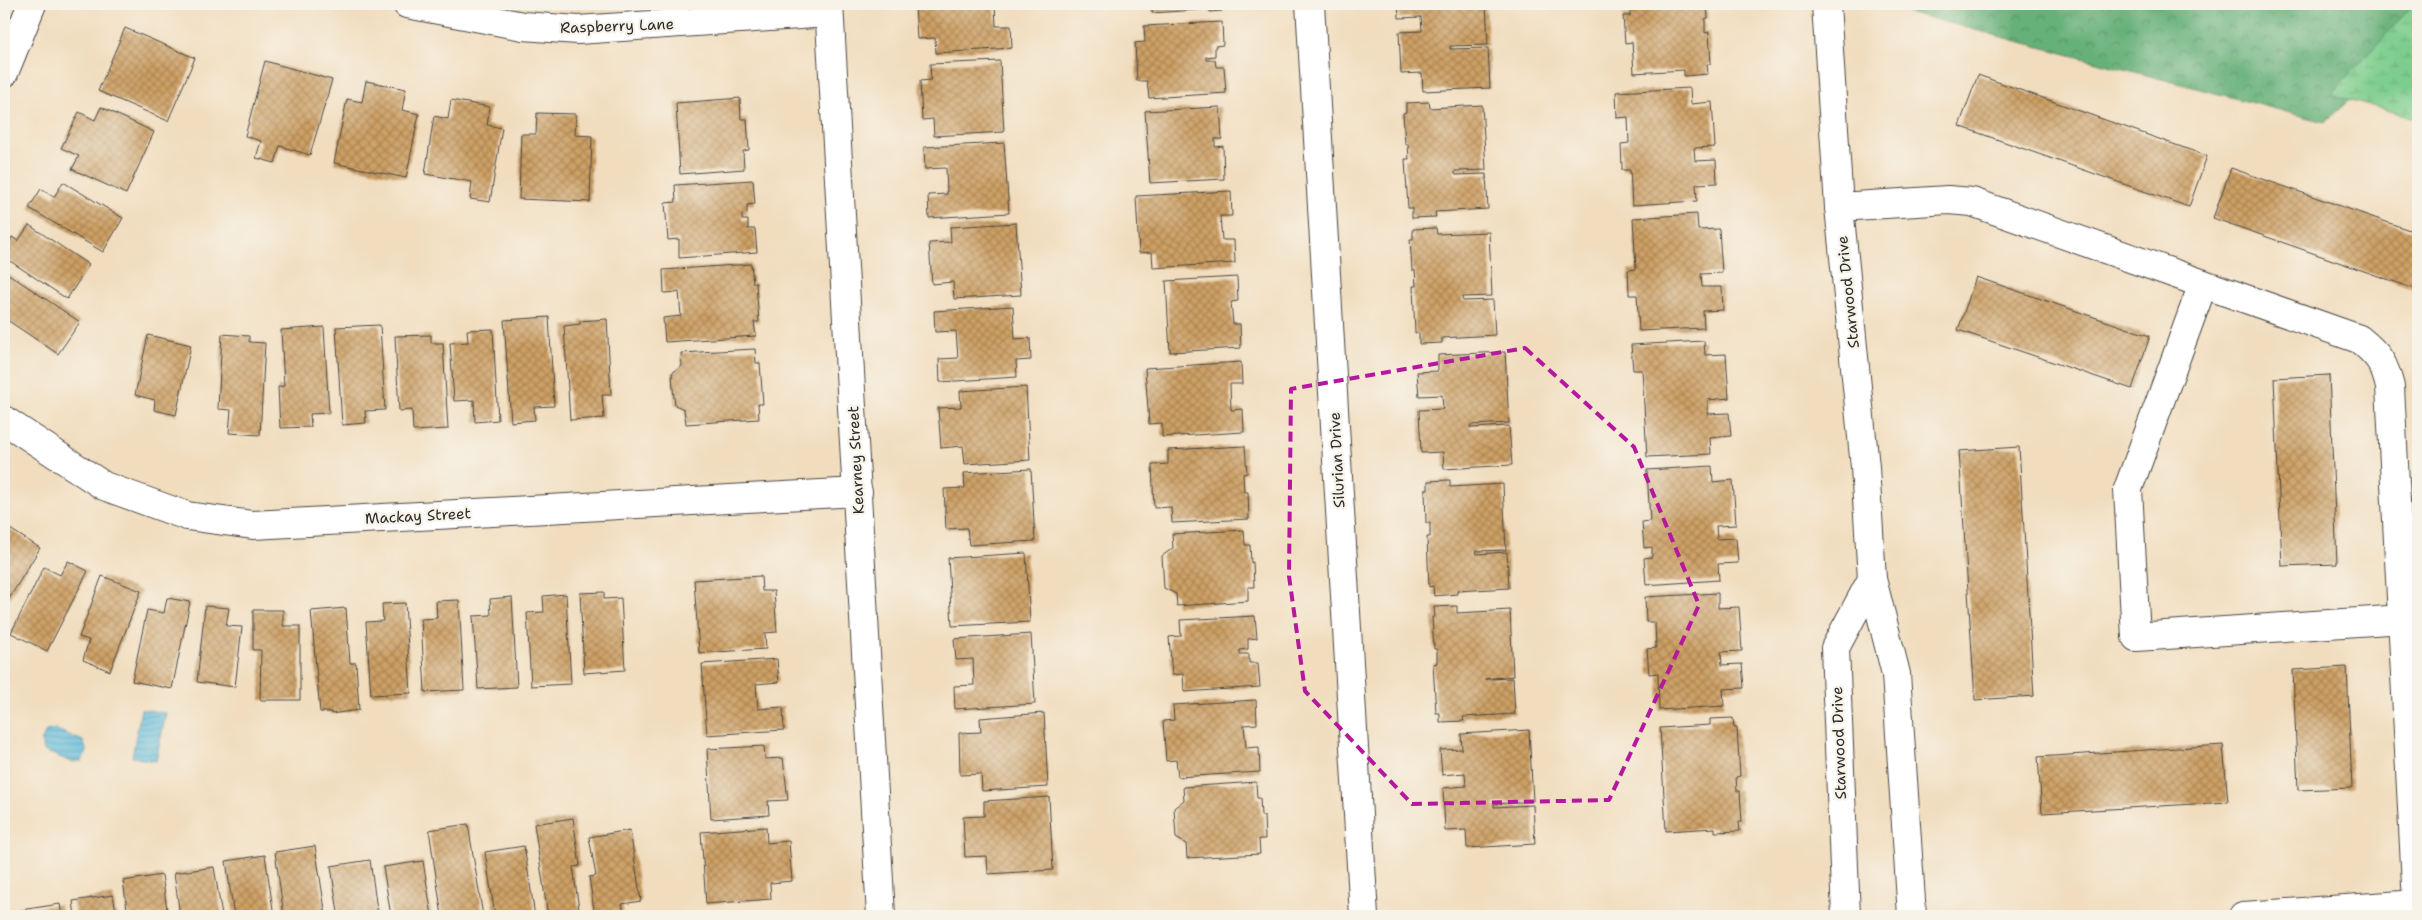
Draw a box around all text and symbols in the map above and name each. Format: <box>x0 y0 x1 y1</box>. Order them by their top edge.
street label: Raspberry Lane <box>560 14 674 38</box>
street label: Starwood Drive <box>1832 235 1864 349</box>
street label: Kearney Street <box>843 405 869 515</box>
street label: Silurian Drive <box>1324 411 1350 509</box>
street label: Mackay Street <box>365 503 471 529</box>
street label: Starwood Drive <box>1827 686 1851 800</box>

